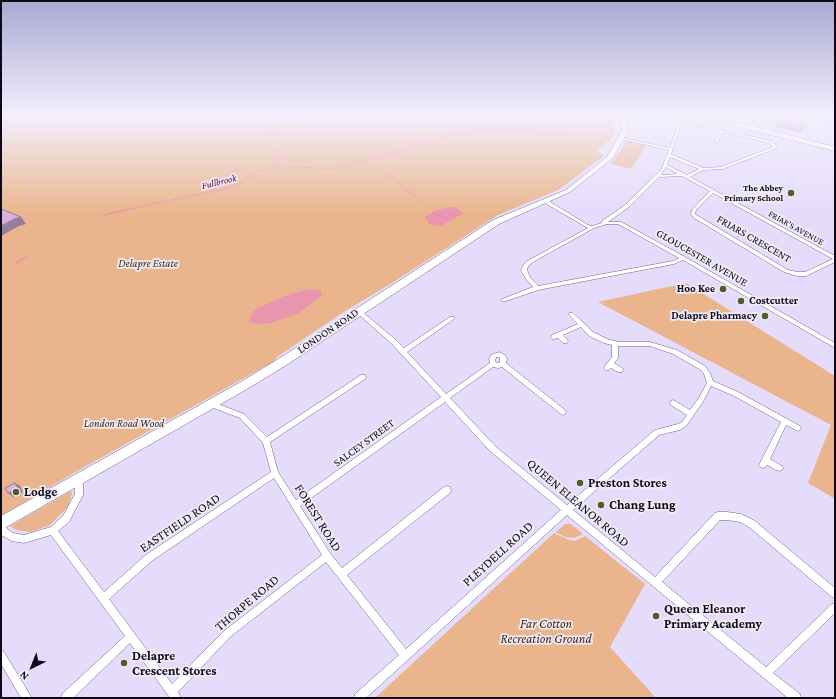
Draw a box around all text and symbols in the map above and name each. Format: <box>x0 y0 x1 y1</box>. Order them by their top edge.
water label: Fullbrook <box>200 172 238 192</box>
place label: The Abbey Primary School <box>724 183 783 204</box>
marker: The Abbey Primary School <box>786 188 796 198</box>
street label: FRIAR'S AVENUE <box>766 208 826 248</box>
street label: FRIARS CRESCENT <box>714 212 794 266</box>
street label: GLOUCESTER AVENUE <box>654 226 750 290</box>
park label: Delapre Estate <box>118 257 178 271</box>
place label: Hoo Kee <box>677 282 715 296</box>
marker: Hoo Kee <box>718 284 728 294</box>
place label: Costcutter <box>749 294 798 308</box>
marker: Costcutter <box>736 296 746 306</box>
street label: LONDON ROAD <box>295 306 361 356</box>
place label: Delapre Pharmacy <box>671 309 757 323</box>
marker: Delapre Pharmacy <box>760 311 770 321</box>
street label: SALCEY STREET <box>331 416 397 470</box>
park label: London Road Wood <box>84 417 164 431</box>
street label: QUEEN ELEANOR ROAD <box>524 456 632 550</box>
place label: Preston Stores <box>588 475 667 491</box>
marker: Preston Stores <box>575 478 585 488</box>
street label: FOREST ROAD <box>291 481 345 555</box>
place label: Lodge <box>24 484 57 500</box>
marker: Lodge <box>11 487 21 497</box>
street label: EASTFIELD ROAD <box>137 490 223 556</box>
place label: Chang Lung <box>609 497 676 513</box>
marker: Chang Lung <box>596 500 606 510</box>
street label: PLEYDELL ROAD <box>459 518 537 590</box>
street label: THORPE ROAD <box>212 572 282 634</box>
place label: Queen Eleanor Primary Academy <box>664 601 762 632</box>
marker: Queen Eleanor Primary Academy <box>651 611 661 621</box>
park label: Far Cotton Recreation Ground <box>500 616 592 647</box>
north arrow <box>12 647 52 687</box>
place label: Delapre Crescent Stores <box>132 648 217 679</box>
marker: Delapre Crescent Stores <box>119 658 129 668</box>
text: N <box>17 669 31 683</box>

